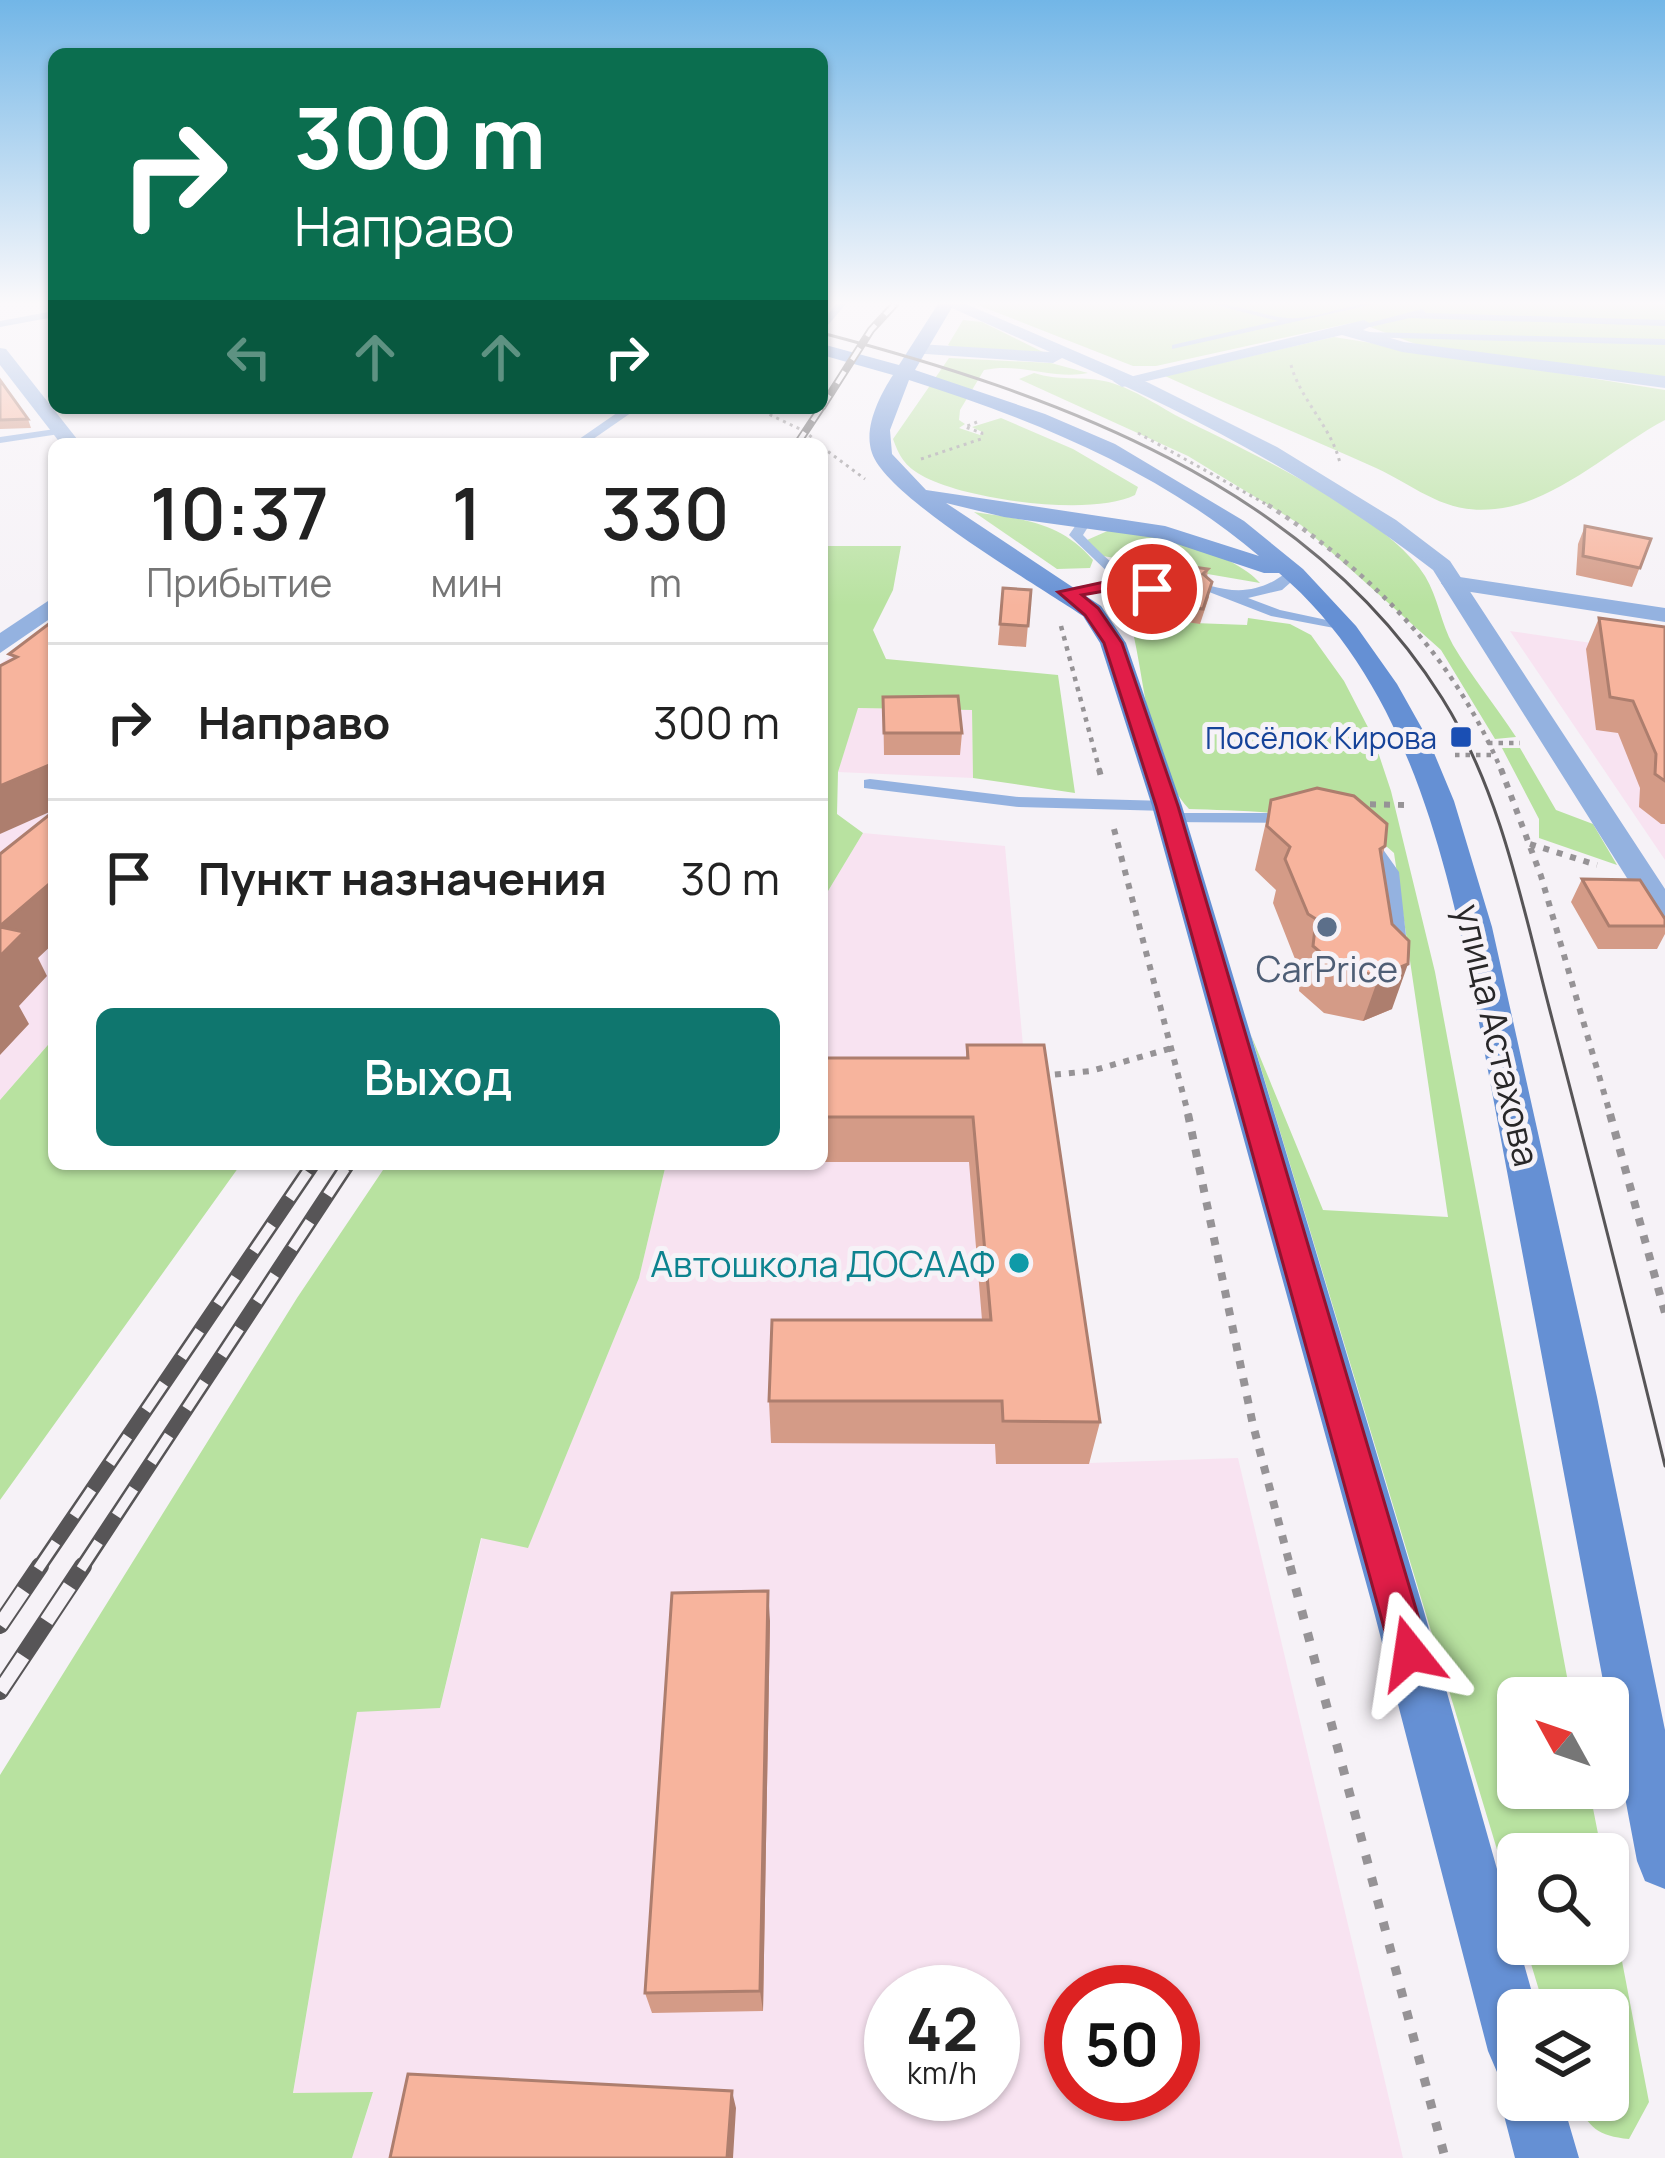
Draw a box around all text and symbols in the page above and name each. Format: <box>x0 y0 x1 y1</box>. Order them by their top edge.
text: 300 m <box>294 79 546 194</box>
icon: right <box>96 96 252 252</box>
text: Направо <box>294 188 515 262</box>
icon: left <box>216 324 282 390</box>
icon: ahead <box>342 324 408 390</box>
icon: ahead <box>468 324 534 390</box>
icon: right <box>594 324 660 390</box>
text: 10:37 <box>150 463 329 562</box>
text: 1 <box>451 463 482 562</box>
text: 330 <box>601 463 730 562</box>
pin <box>1101 538 1203 640</box>
text: Прибытие <box>146 555 332 609</box>
text: мин <box>431 555 503 609</box>
text: m <box>649 555 682 609</box>
icon: arrive <box>1119 556 1185 622</box>
icon: right <box>96 689 162 755</box>
text: Направо <box>198 691 390 753</box>
text: 300 m <box>653 691 780 753</box>
place label: Посёлок Кирова <box>1205 717 1437 758</box>
marker: Посёлок Кирова <box>1448 724 1474 750</box>
icon: arrive <box>96 845 162 911</box>
text: Пункт назначения <box>198 847 607 909</box>
text: 30 m <box>681 847 780 909</box>
street label: улица Астахова <box>1444 899 1552 1171</box>
marker: CarPrice <box>1314 914 1340 940</box>
place label: CarPrice <box>1256 944 1398 993</box>
button: Выход <box>96 1008 780 1146</box>
place label: Автошкола ДОСААФ <box>650 1239 995 1288</box>
marker: Автошкола ДОСААФ <box>1006 1250 1032 1276</box>
position arrow <box>1347 1590 1473 1716</box>
north arrow <box>1497 1677 1629 1809</box>
map controls <box>1497 1677 1629 2121</box>
button: search <box>1497 1833 1629 1965</box>
speed limit sign: 50 <box>1044 1965 1200 2121</box>
text: 42 <box>906 1987 978 2069</box>
button: layers <box>1497 1989 1629 2121</box>
text: km/h <box>907 2052 977 2093</box>

